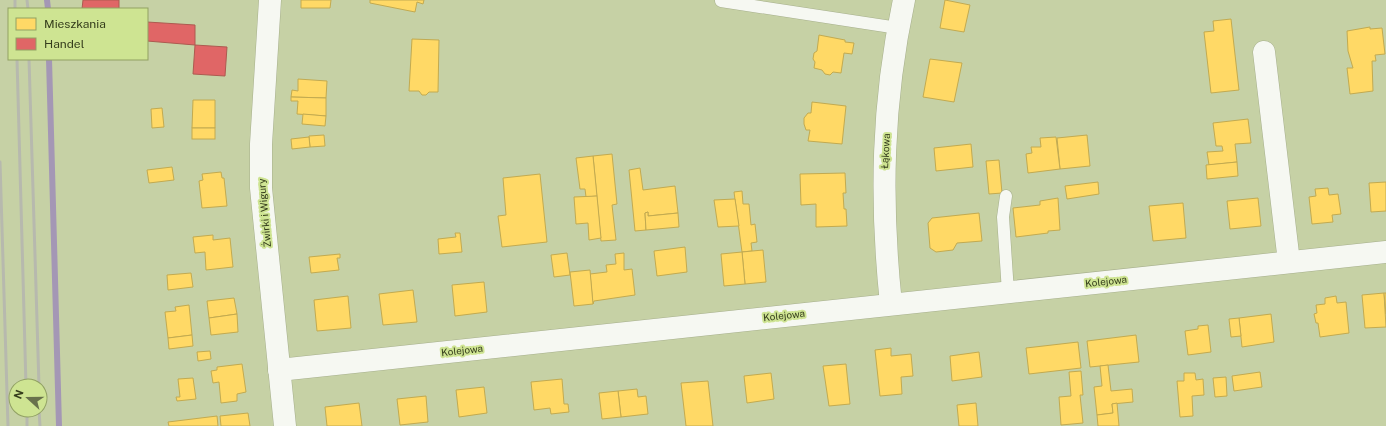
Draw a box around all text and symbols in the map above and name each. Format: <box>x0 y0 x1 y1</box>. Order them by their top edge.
legend <box>8 8 148 60</box>
text: Mieszkania <box>44 17 106 31</box>
text: Handel <box>44 37 85 51</box>
street label: Łąkowa <box>878 133 892 169</box>
street label: Żwirki i Wigury <box>255 177 273 248</box>
street label: Kolejowa <box>1084 273 1128 289</box>
street label: Kolejowa <box>762 307 806 323</box>
street label: Kolejowa <box>440 342 484 358</box>
north arrow <box>8 378 48 418</box>
text: N <box>12 388 26 401</box>

